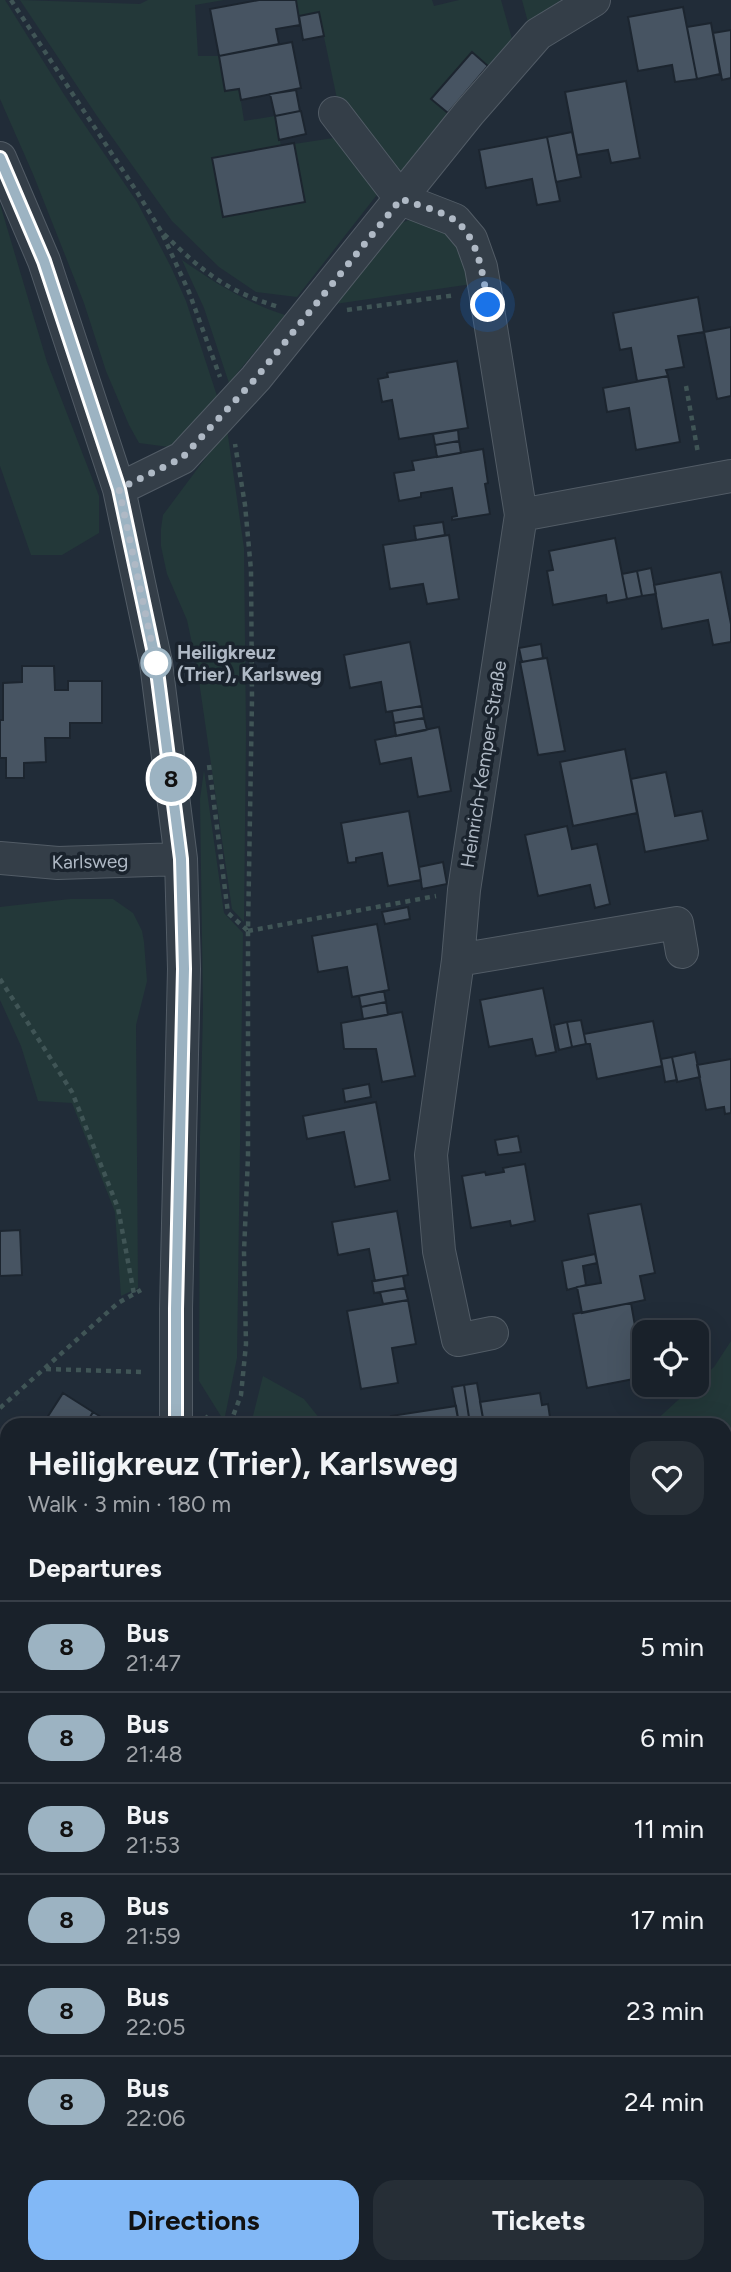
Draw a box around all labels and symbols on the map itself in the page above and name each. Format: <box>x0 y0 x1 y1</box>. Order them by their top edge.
your location <box>470 287 505 322</box>
place label: Heiligkreuz (Trier), Karlsweg <box>177 641 322 686</box>
marker: Heiligkreuz (Trier), Karlsweg <box>141 648 171 678</box>
street label: Heinrich-Kemper-Straße <box>456 659 511 869</box>
line badge: 8 <box>148 756 194 802</box>
street label: Karlsweg <box>51 849 129 874</box>

